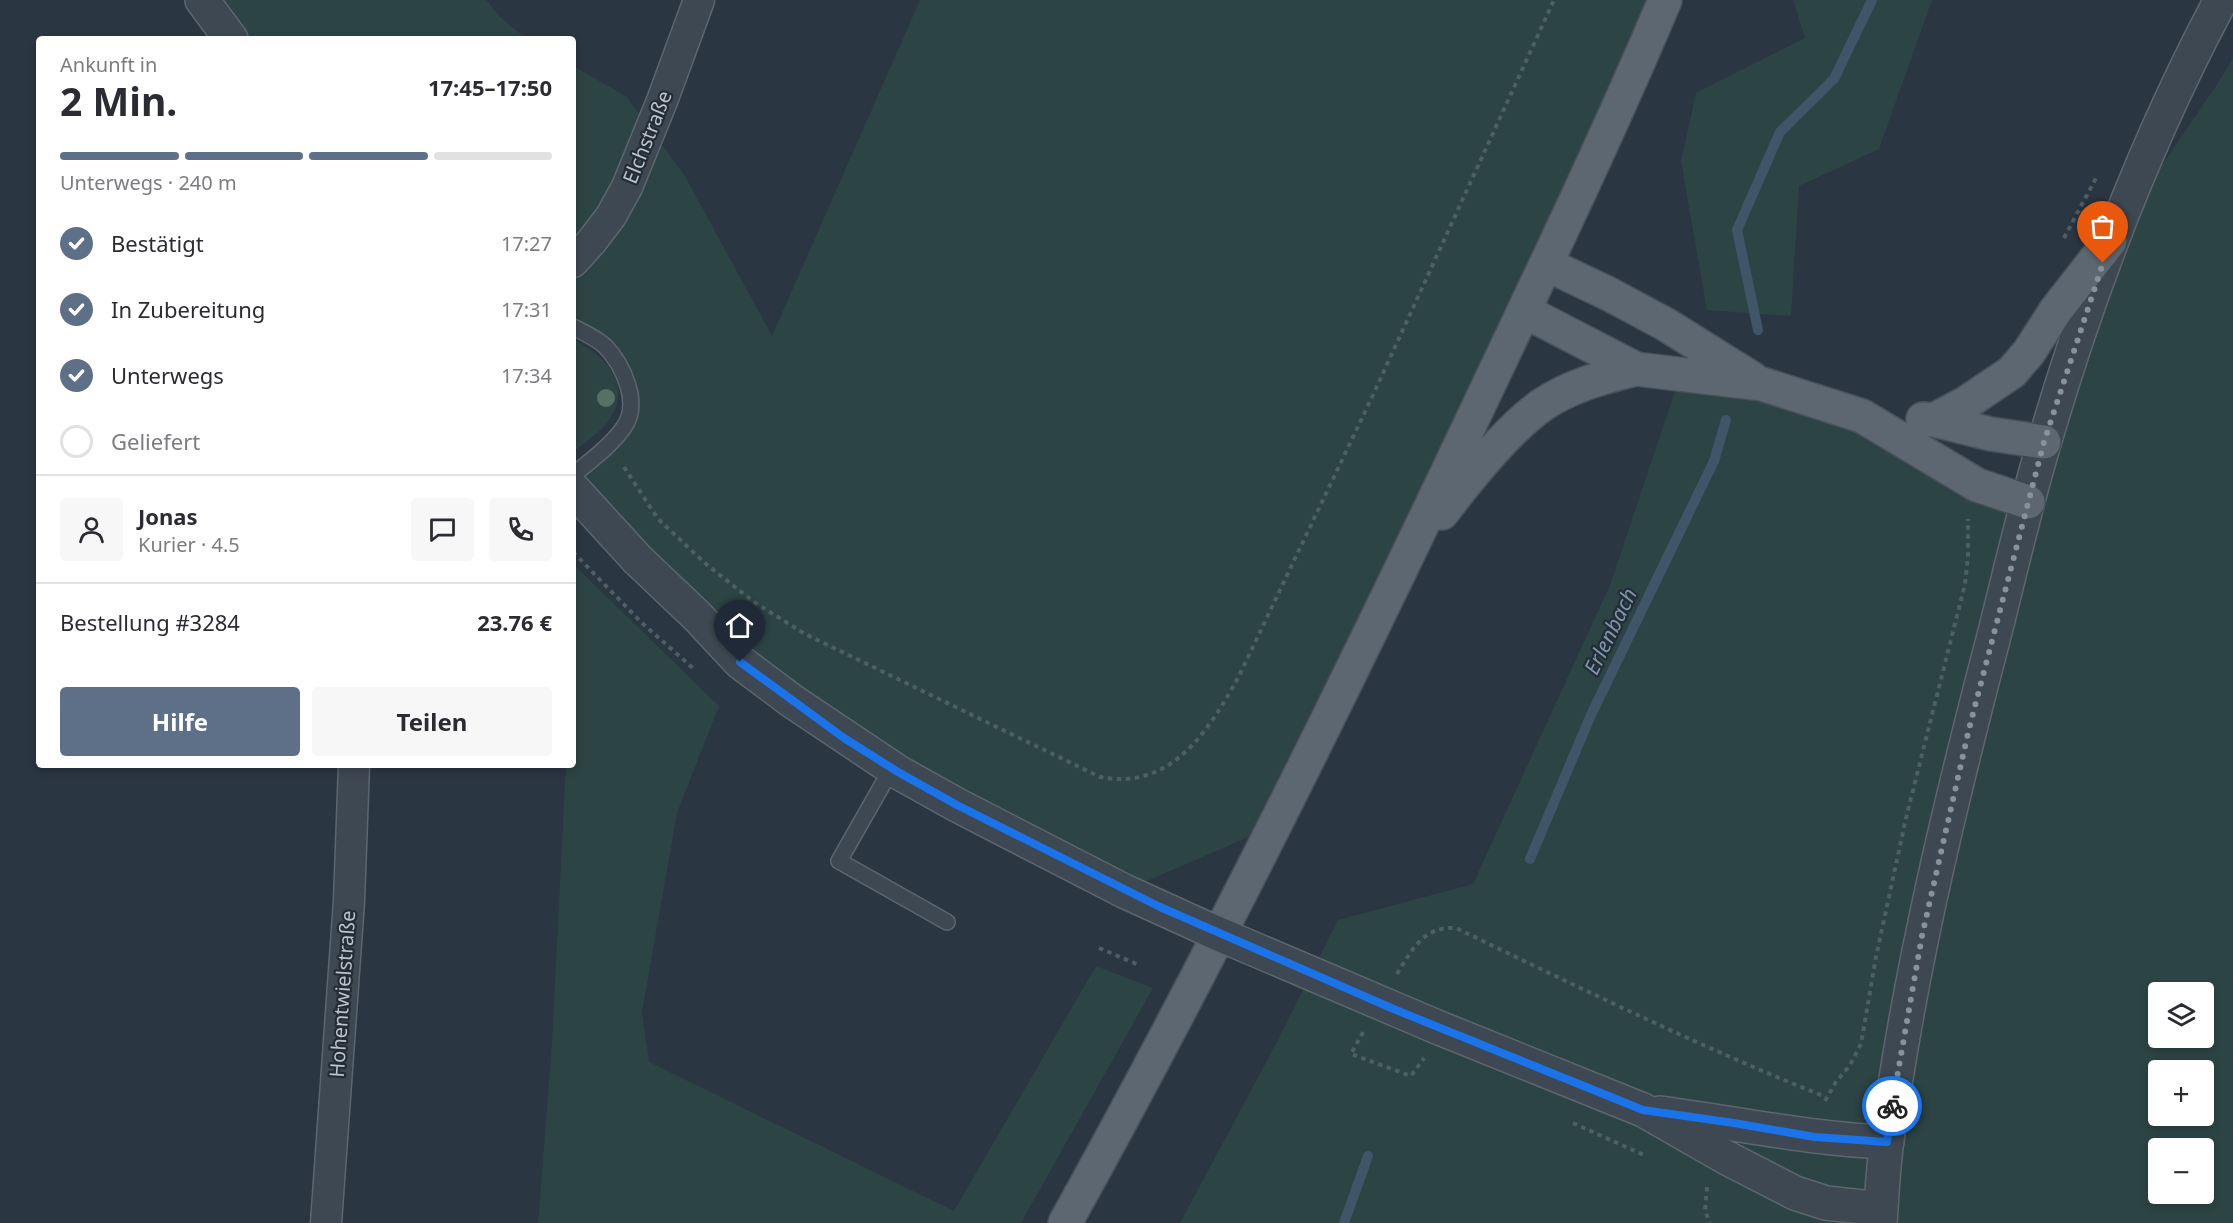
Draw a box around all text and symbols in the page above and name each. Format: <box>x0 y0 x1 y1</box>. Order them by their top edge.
text: Ankunft in <box>60 51 157 78</box>
text: 17:45–17:50 <box>428 72 552 102</box>
text: 2 Min. <box>60 74 177 127</box>
street label: Elchstraße <box>616 86 678 188</box>
text: Unterwegs · 240 m <box>60 169 237 196</box>
pin <box>2077 201 2128 263</box>
icon: bag <box>2086 210 2119 243</box>
icon: check <box>60 227 93 260</box>
text: Bestätigt <box>111 228 204 258</box>
text: 17:27 <box>501 230 552 257</box>
icon: check <box>60 293 93 326</box>
text: In Zubereitung <box>111 294 265 324</box>
text: 17:31 <box>501 296 552 323</box>
icon: check <box>60 359 93 392</box>
text: Unterwegs <box>111 360 224 390</box>
text: 17:34 <box>501 362 552 389</box>
text: Geliefert <box>111 426 200 456</box>
button: person <box>60 498 123 561</box>
button: chat <box>411 498 474 561</box>
button: phone <box>489 498 552 561</box>
text: Jonas <box>138 501 198 531</box>
text: Kurier · 4.5 <box>138 531 240 558</box>
water label: Erlenbach <box>1577 583 1643 679</box>
pin <box>714 600 765 662</box>
text: Bestellung #3284 <box>60 607 240 637</box>
text: 23.76 € <box>477 607 552 637</box>
icon: home <box>723 609 756 642</box>
button: Hilfe <box>60 687 300 756</box>
button: Teilen <box>312 687 552 756</box>
street label: Hohentwielstraße <box>323 910 361 1078</box>
map controls <box>2148 982 2214 1204</box>
button: layers <box>2148 982 2214 1048</box>
button: + <box>2148 1060 2214 1126</box>
courier <box>1862 1076 1922 1136</box>
icon: bike <box>1876 1090 1909 1123</box>
button: − <box>2148 1138 2214 1204</box>

